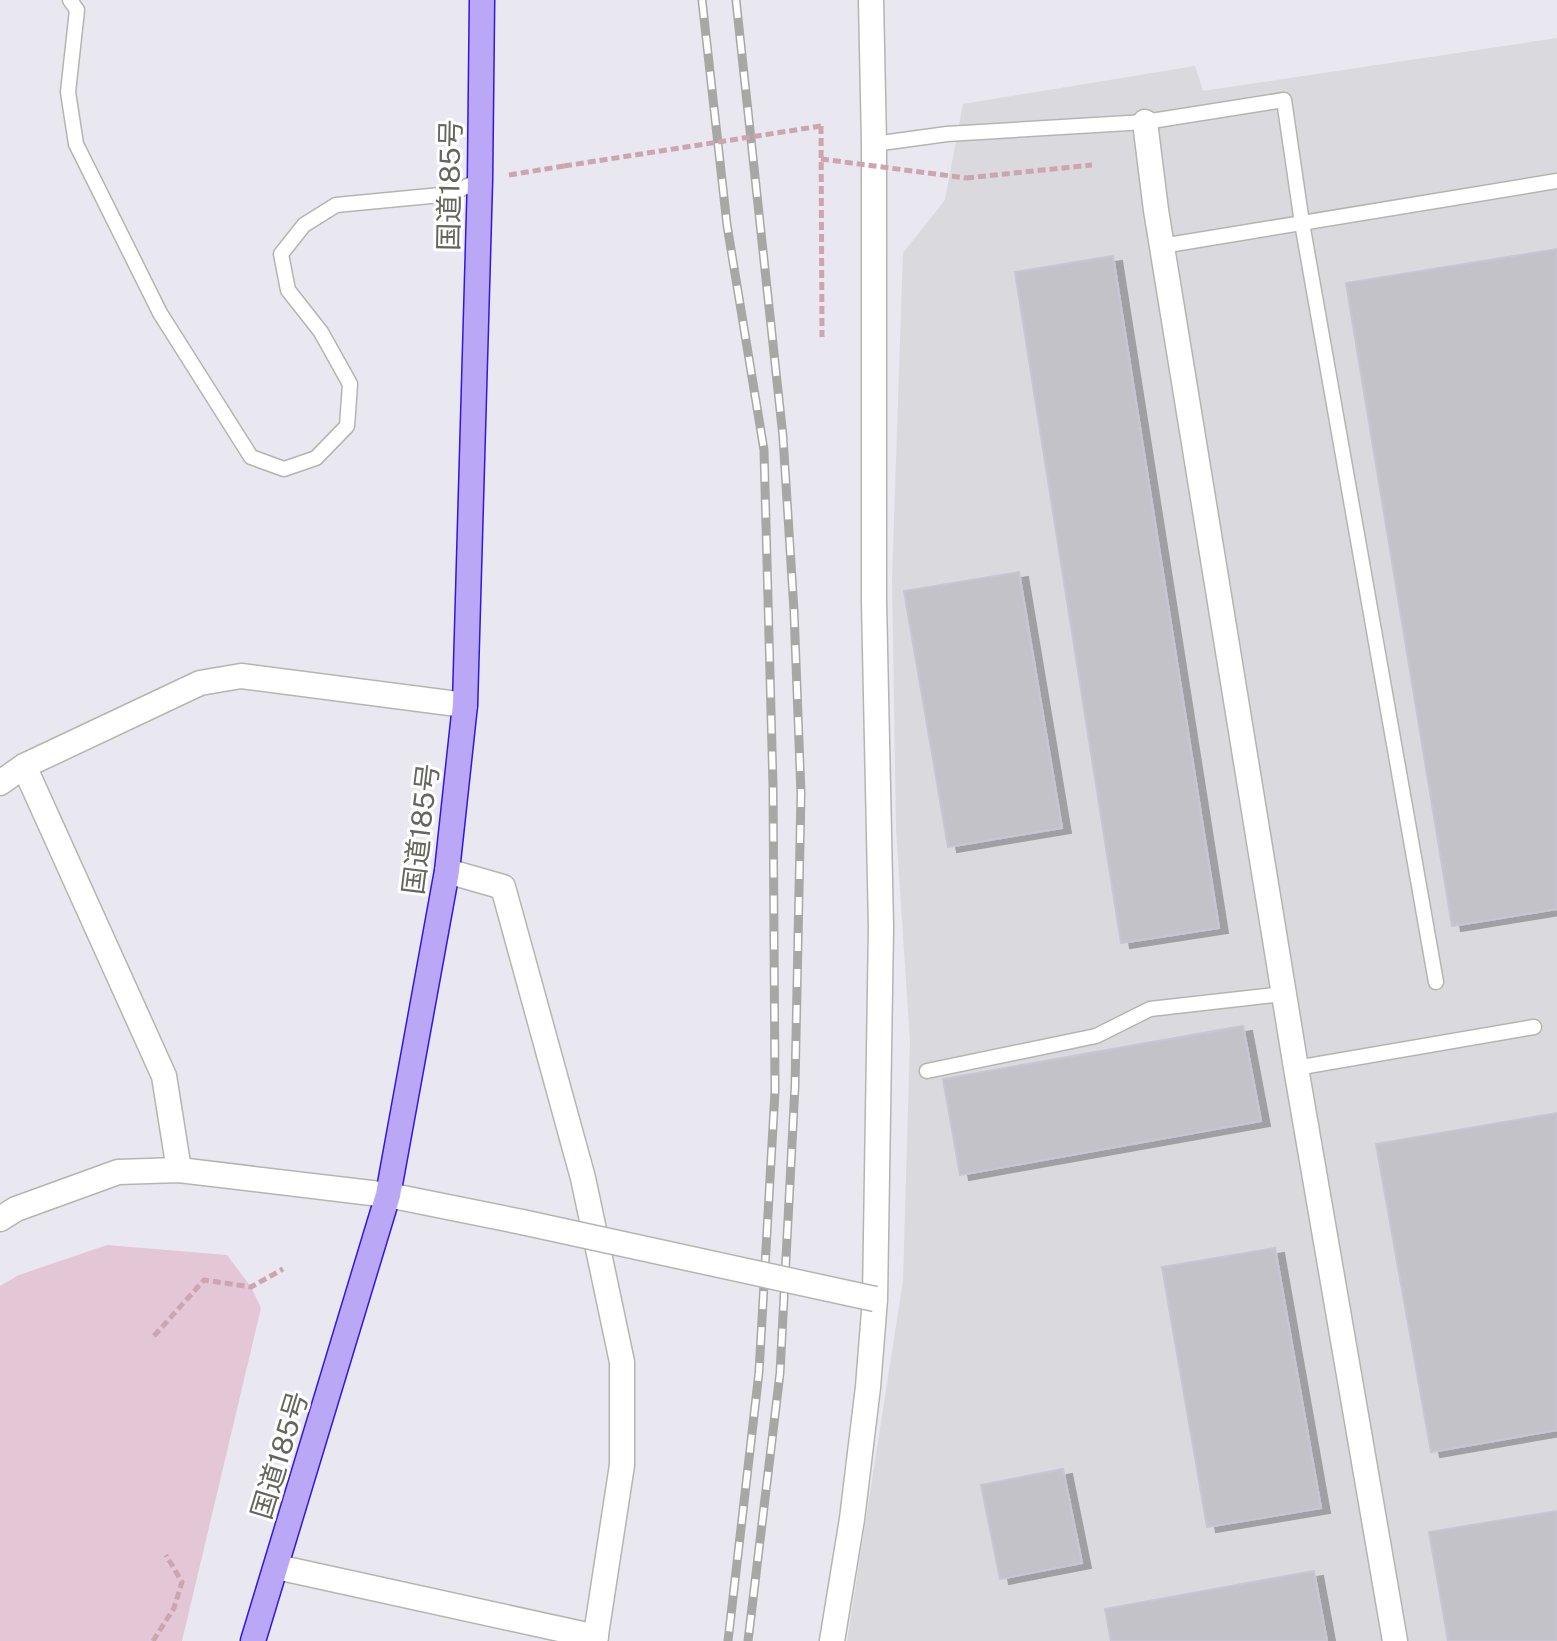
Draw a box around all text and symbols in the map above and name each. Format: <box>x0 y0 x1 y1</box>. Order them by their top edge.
street label: 国道185号 <box>431 119 467 251</box>
street label: 国道185号 <box>396 762 444 896</box>
street label: 国道185号 <box>244 1387 314 1523</box>

